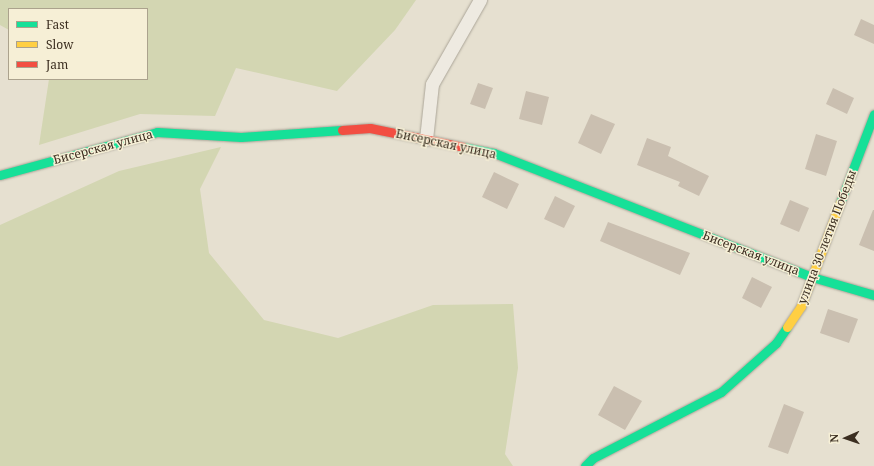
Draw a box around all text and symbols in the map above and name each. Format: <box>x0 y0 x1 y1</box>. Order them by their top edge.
legend <box>8 8 148 80</box>
text: Fast <box>46 16 69 33</box>
text: Slow <box>46 36 74 53</box>
text: Jam <box>46 56 68 73</box>
street label: Бисерская улица <box>394 126 498 162</box>
street label: Бисерская улица <box>52 127 154 167</box>
street label: улица 30-летия Победы <box>795 168 859 306</box>
street label: Бисерская улица <box>701 228 801 278</box>
north arrow <box>826 418 866 458</box>
text: N <box>826 434 841 443</box>

